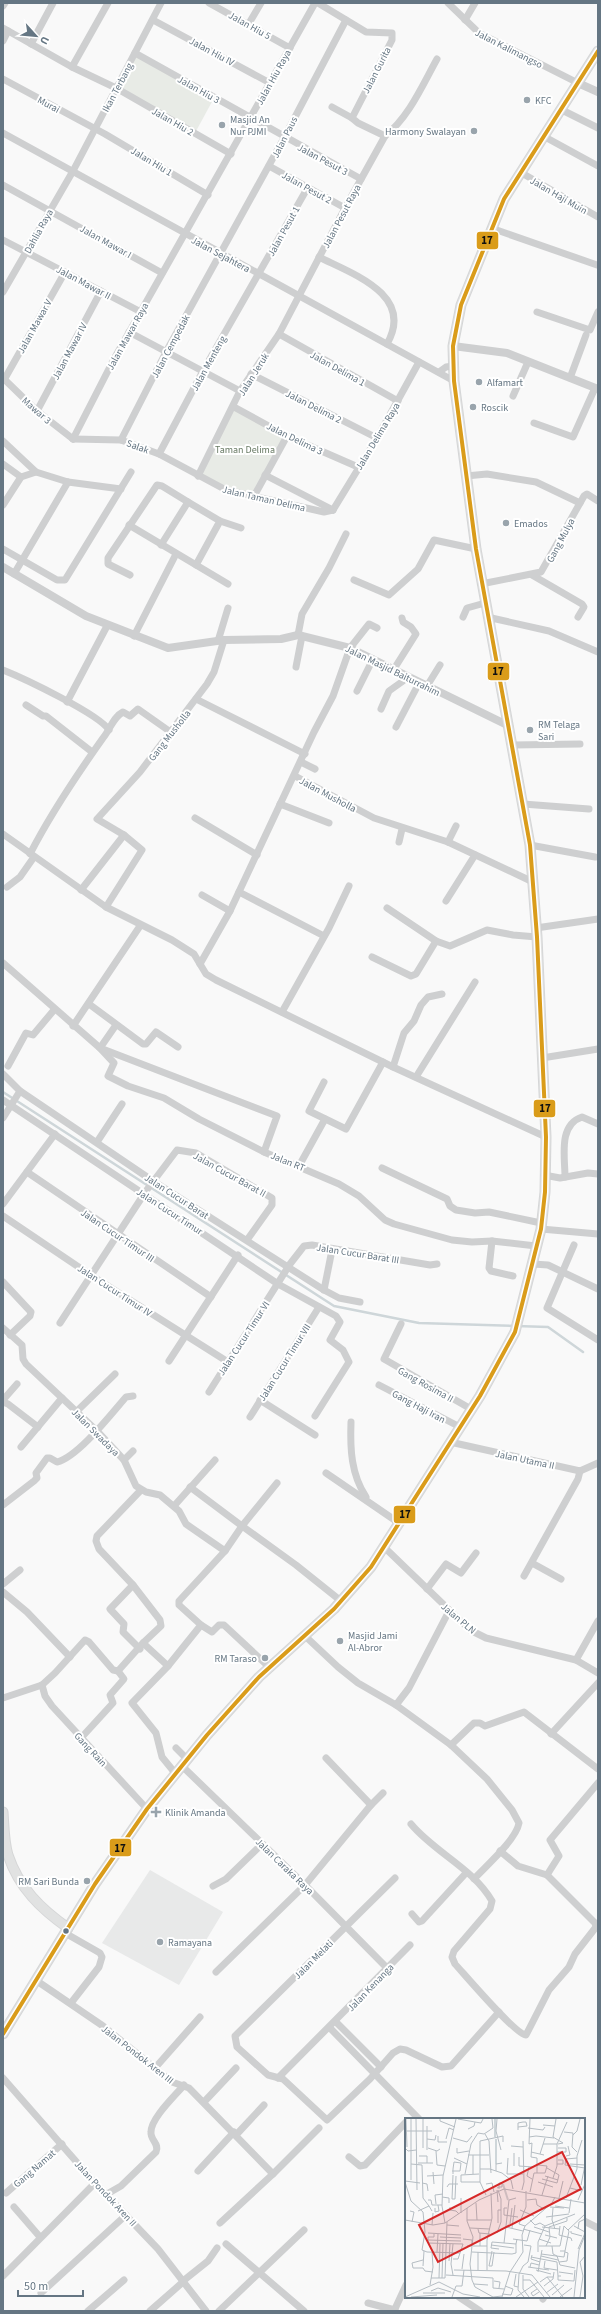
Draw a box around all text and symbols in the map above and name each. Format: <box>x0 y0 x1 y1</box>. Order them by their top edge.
street label: Jalan Hiu 5 <box>226 9 273 43</box>
north arrow <box>16 16 56 56</box>
street label: Jalan Kalimangso <box>472 26 545 72</box>
text: U <box>36 34 53 47</box>
street label: Jalan Hiu IV <box>187 34 237 70</box>
street label: Jalan Gurita <box>359 45 395 96</box>
street label: Jalan Hiu Raya <box>253 47 295 108</box>
street label: Ikan Terbang <box>99 60 137 115</box>
street label: Jalan Hiu 3 <box>175 73 222 107</box>
street label: Murai <box>35 93 62 117</box>
place label: KFC <box>535 94 552 108</box>
marker: KFC <box>522 95 532 105</box>
street label: Jalan Hiu 2 <box>149 104 196 140</box>
place label: Masjid An Nur PJMI <box>230 113 270 139</box>
street label: Jalan Paus <box>268 114 301 161</box>
marker: Masjid An Nur PJMI <box>217 120 227 130</box>
place label: Harmony Swalayan <box>385 125 466 139</box>
marker: Harmony Swalayan <box>469 126 479 136</box>
street label: Jalan Pesut 3 <box>295 141 350 179</box>
street label: Jalan Hiu 1 <box>128 144 175 180</box>
street label: Jalan Pesut 2 <box>279 168 334 207</box>
street label: Jalan Haji Muin <box>527 174 590 218</box>
street label: Jalan Pesut Raya <box>319 182 365 251</box>
street label: Jalan Pesut 1 <box>264 204 303 259</box>
street label: Dahlia Raya <box>21 207 57 256</box>
street label: Jalan Mawar I <box>77 222 134 262</box>
line badge: 17 <box>476 231 499 250</box>
text: 17 <box>481 233 493 248</box>
street label: Jalan Sejahtera <box>189 234 252 276</box>
street label: Jalan Mawar II <box>54 263 113 303</box>
street label: Jalan Mawar V <box>14 296 56 356</box>
street label: Jalan Mawar Raya <box>104 300 152 373</box>
street label: Jalan Cempedak <box>148 312 193 381</box>
street label: Jalan Mawar IV <box>49 320 91 382</box>
street label: Jalan Menteng <box>188 333 230 394</box>
street label: Jalan Delima 1 <box>307 348 368 390</box>
street label: Jalan Jeruk <box>235 350 273 399</box>
place label: Alfamart <box>487 376 524 390</box>
marker: Alfamart <box>474 377 484 387</box>
street label: Jalan Delima 2 <box>283 387 344 427</box>
street label: Mawar 3 <box>19 394 54 427</box>
street label: Jalan Delima Raya <box>352 400 404 473</box>
place label: Roscik <box>481 401 508 415</box>
marker: Roscik <box>468 402 478 412</box>
street label: Jalan Delima 3 <box>264 419 325 459</box>
street label: Salak <box>124 436 151 457</box>
park label: Taman Delima <box>215 443 275 457</box>
street label: Jalan Taman Delima <box>221 483 307 515</box>
street label: Gang Mulya <box>543 516 578 565</box>
place label: Emados <box>514 517 548 531</box>
marker: Emados <box>501 518 511 528</box>
street label: Jalan Masjid Baiturrahim <box>343 642 442 700</box>
line badge: 17 <box>487 662 510 681</box>
text: 17 <box>492 664 504 679</box>
street label: Gang Musholla <box>145 707 194 764</box>
place label: RM Telaga Sari <box>538 718 580 744</box>
marker: RM Telaga Sari <box>525 725 535 735</box>
street label: Jalan Musholla <box>297 774 359 816</box>
line badge: 17 <box>533 1099 556 1118</box>
text: 17 <box>539 1101 551 1116</box>
street label: Jalan Cucur Barat II <box>191 1149 268 1201</box>
street label: Jalan RT <box>268 1149 307 1175</box>
street label: Jalan Cucur Barat <box>142 1171 212 1223</box>
street label: Jalan Cucur Timur <box>134 1185 206 1239</box>
street label: Jalan Cucur Timur III <box>78 1206 157 1266</box>
street label: Jalan Cucur Barat III <box>315 1241 400 1267</box>
street label: Jalan Cucur Timur IV <box>74 1261 155 1321</box>
street label: Jalan Cucur Timur VI <box>214 1299 273 1379</box>
street label: Jalan Cucur Timur VII <box>255 1321 314 1404</box>
street label: Gang Rosima II <box>395 1364 456 1406</box>
street label: Gang Haji Iran <box>389 1387 448 1427</box>
street label: Jalan Swadaya <box>68 1406 122 1460</box>
street label: Jalan Utama II <box>494 1447 556 1473</box>
line badge: 17 <box>393 1505 416 1524</box>
text: 17 <box>399 1507 411 1522</box>
street label: Jalan PLN <box>438 1600 479 1638</box>
place label: Masjid Jami Al-Abror <box>348 1629 398 1655</box>
marker: Masjid Jami Al-Abror <box>335 1636 345 1646</box>
place label: RM Taraso <box>214 1652 257 1666</box>
marker: RM Taraso <box>260 1653 270 1663</box>
street label: Gang Rain <box>71 1729 110 1770</box>
marker: Klinik Amanda <box>150 1806 162 1818</box>
place label: Klinik Amanda <box>165 1806 226 1820</box>
street label: Jalan Caraka Raya <box>252 1835 317 1898</box>
line badge: 17 <box>109 1838 132 1857</box>
text: 17 <box>114 1841 126 1856</box>
place label: RM Sari Bunda <box>18 1875 79 1889</box>
marker: RM Sari Bunda <box>82 1876 92 1886</box>
unlabelled marker <box>61 1926 71 1936</box>
place label: Ramayana <box>168 1936 212 1950</box>
marker: Ramayana <box>155 1937 165 1947</box>
street label: Jalan Melati <box>291 1937 336 1982</box>
street label: Jalan Kenanga <box>344 1961 397 2015</box>
street label: Jalan Pondok Aren III <box>98 2022 176 2087</box>
inset map <box>405 2118 585 2298</box>
street label: Gang Namat <box>11 2146 59 2191</box>
street label: Jalan Pondok Aren II <box>71 2158 140 2230</box>
scale bar <box>18 2272 83 2298</box>
text: 50 m <box>24 2278 48 2295</box>

